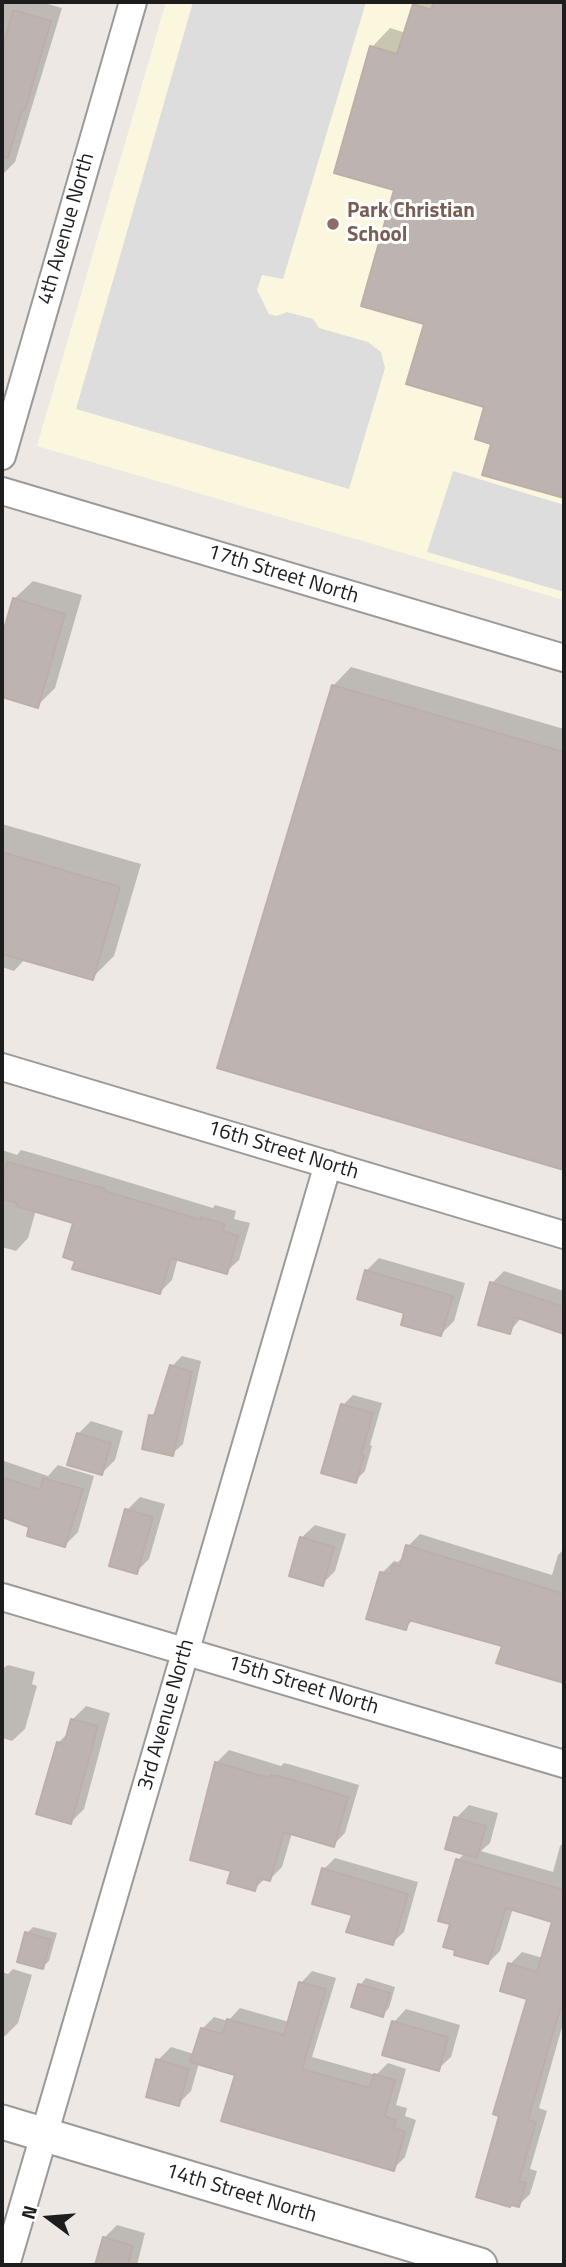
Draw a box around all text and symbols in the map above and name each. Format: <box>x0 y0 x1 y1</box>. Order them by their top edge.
street label: 4th Avenue North <box>33 150 101 308</box>
place label: Park Christian School <box>347 199 475 249</box>
marker: Park Christian School <box>325 216 341 232</box>
street label: 17th Street North <box>204 540 362 610</box>
street label: 16th Street North <box>204 1116 362 1186</box>
street label: 3rd Avenue North <box>133 1637 201 1793</box>
street label: 15th Street North <box>224 1651 382 1721</box>
street label: 14th Street North <box>162 2159 320 2229</box>
north arrow <box>14 2183 84 2253</box>
text: N <box>13 2202 44 2222</box>

